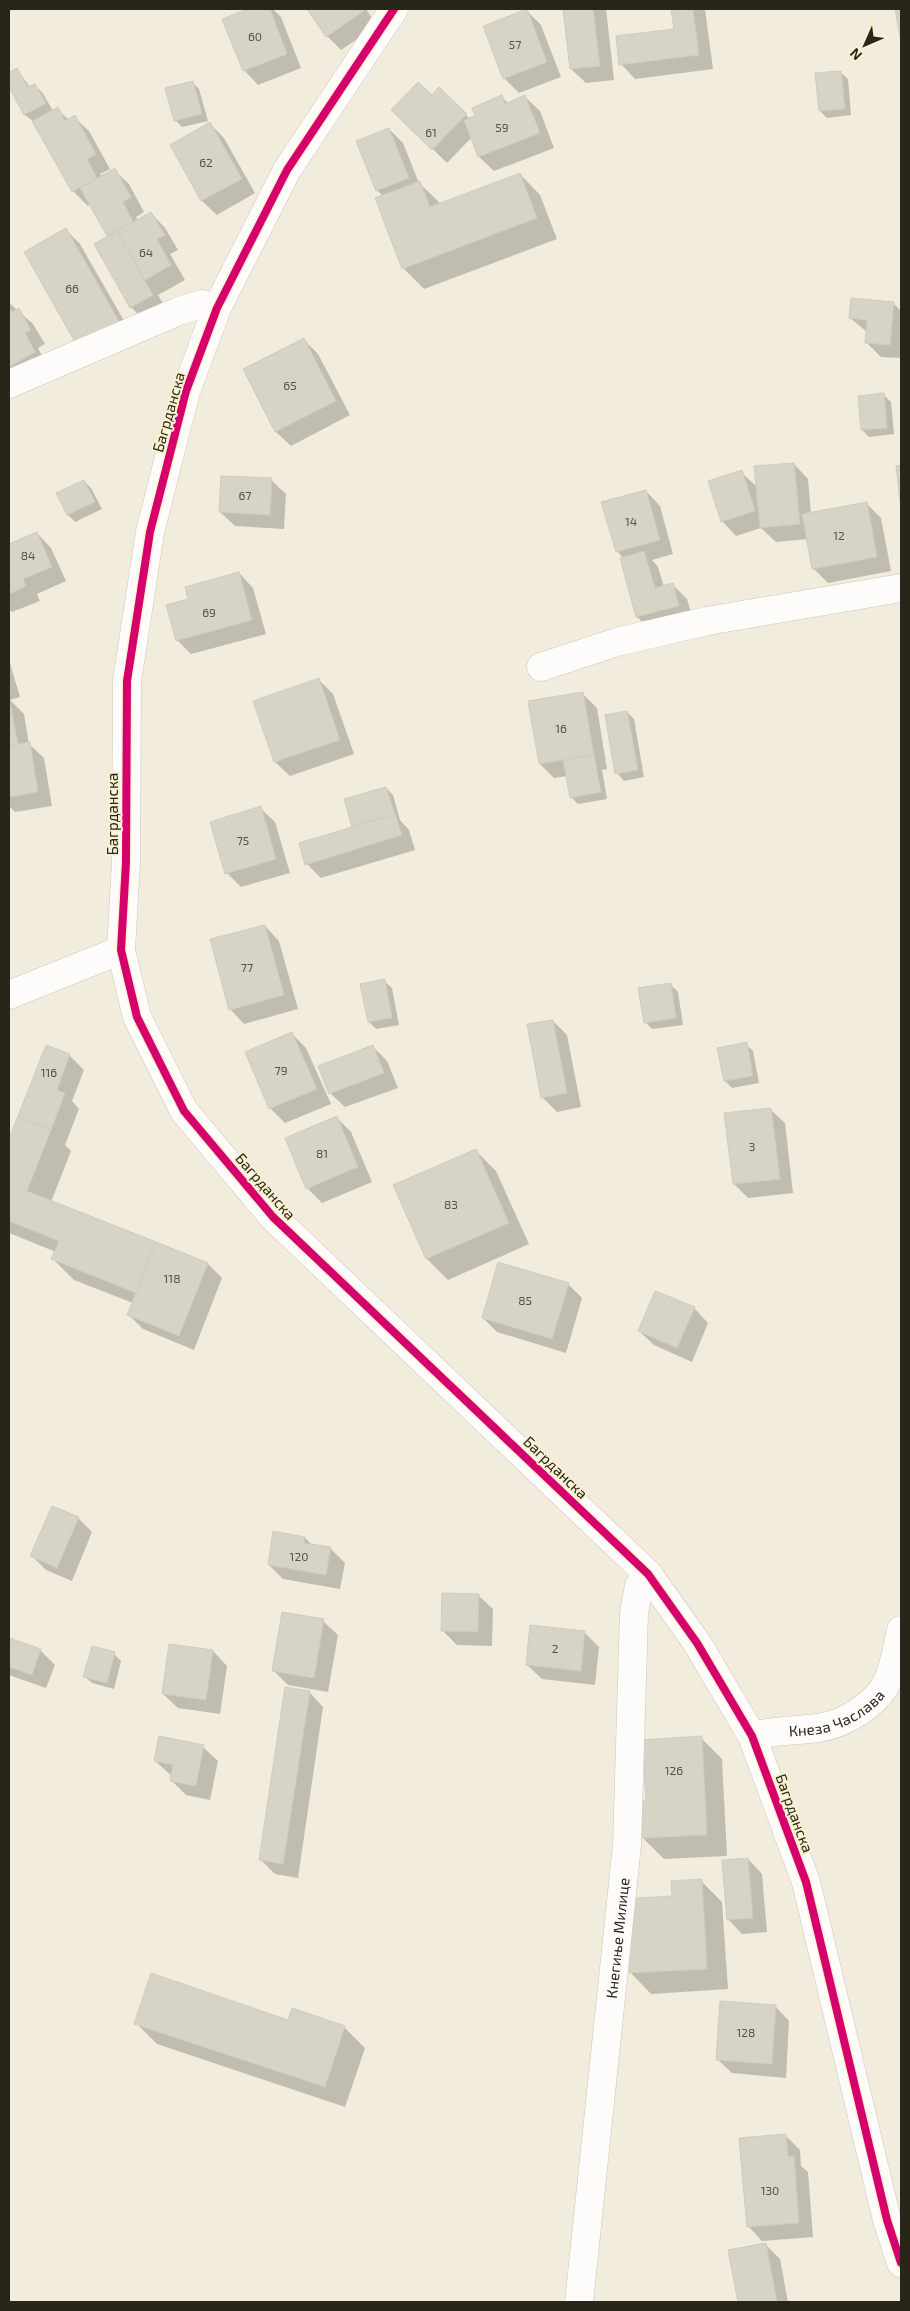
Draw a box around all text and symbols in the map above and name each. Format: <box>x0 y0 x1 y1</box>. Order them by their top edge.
north arrow <box>840 20 890 70</box>
house number: 60 <box>248 29 262 43</box>
house number: 57 <box>509 37 521 51</box>
text: N <box>846 45 865 64</box>
house number: 59 <box>495 120 509 134</box>
house number: 61 <box>425 125 437 139</box>
house number: 62 <box>199 155 213 169</box>
house number: 64 <box>139 245 153 259</box>
house number: 66 <box>65 281 79 295</box>
street label: Багрданска <box>148 370 188 454</box>
house number: 65 <box>283 378 297 392</box>
house number: 67 <box>238 488 252 502</box>
house number: 14 <box>625 514 637 528</box>
house number: 12 <box>833 528 845 542</box>
house number: 84 <box>21 548 35 562</box>
house number: 69 <box>202 605 216 619</box>
house number: 16 <box>555 721 567 735</box>
street label: Багрданска <box>103 773 121 855</box>
house number: 75 <box>237 833 249 847</box>
house number: 77 <box>241 960 253 974</box>
house number: 79 <box>274 1063 288 1077</box>
house number: 116 <box>41 1065 57 1079</box>
house number: 3 <box>749 1139 755 1153</box>
house number: 81 <box>316 1146 328 1160</box>
street label: Багрданска <box>232 1149 300 1223</box>
house number: 83 <box>444 1197 458 1211</box>
house number: 118 <box>164 1271 180 1285</box>
house number: 85 <box>518 1293 532 1307</box>
street label: Багрданска <box>520 1432 592 1502</box>
house number: 120 <box>290 1549 308 1563</box>
house number: 2 <box>552 1641 559 1655</box>
street label: Кнеза Часлава <box>788 1686 888 1740</box>
house number: 126 <box>665 1763 683 1777</box>
street label: Багрданска <box>772 1771 818 1855</box>
street label: Кнегиње Милице <box>602 1877 633 1999</box>
house number: 128 <box>737 2025 755 2039</box>
house number: 130 <box>761 2183 779 2197</box>

